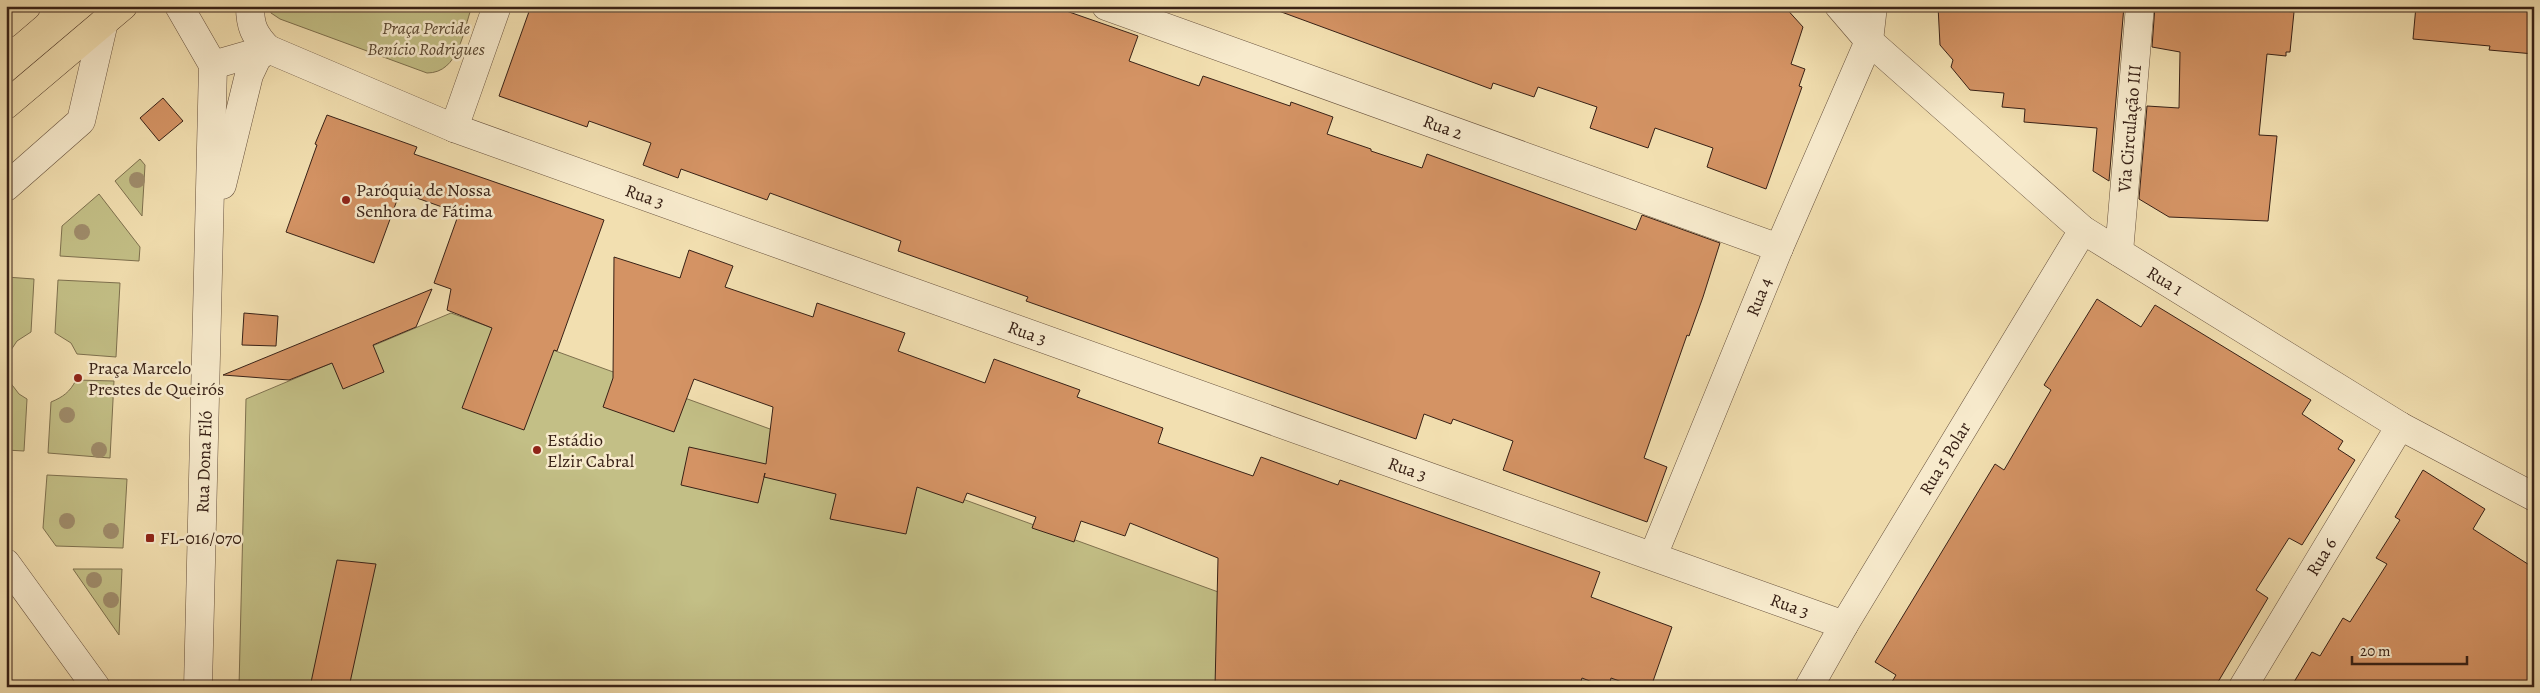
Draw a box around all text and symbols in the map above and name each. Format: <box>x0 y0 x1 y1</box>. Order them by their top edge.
park label: Praça Percide Benício Rodrigues <box>367 16 485 61</box>
street label: Via Circulação III <box>2112 64 2147 194</box>
street label: Rua 2 <box>1420 109 1467 145</box>
place label: Paróquia de Nossa Senhora de Fátima <box>356 178 493 223</box>
street label: Rua 3 <box>622 178 668 214</box>
marker: Paróquia de Nossa Senhora de Fátima <box>340 194 352 206</box>
street label: Rua 1 <box>2142 260 2188 301</box>
street label: Rua 4 <box>1740 274 1778 320</box>
street label: Rua 3 <box>1004 315 1050 351</box>
place label: Praça Marcelo Prestes de Queirós <box>88 356 224 401</box>
marker: Praça Marcelo Prestes de Queirós <box>72 372 84 384</box>
street label: Rua Dona Filó <box>190 410 218 514</box>
street label: Rua 5 Polar <box>1914 417 1976 499</box>
place label: Estádio Elzir Cabral <box>547 428 635 473</box>
marker: Estádio Elzir Cabral <box>531 444 543 456</box>
street label: Rua 3 <box>1385 451 1430 487</box>
place label: FL-016/070 <box>160 526 242 550</box>
marker: FL-016/070 <box>144 532 156 544</box>
street label: Rua 6 <box>2301 533 2342 580</box>
street label: Rua 3 <box>1767 588 1813 624</box>
scale bar <box>2352 633 2468 665</box>
text: 20 m <box>2360 641 2391 661</box>

